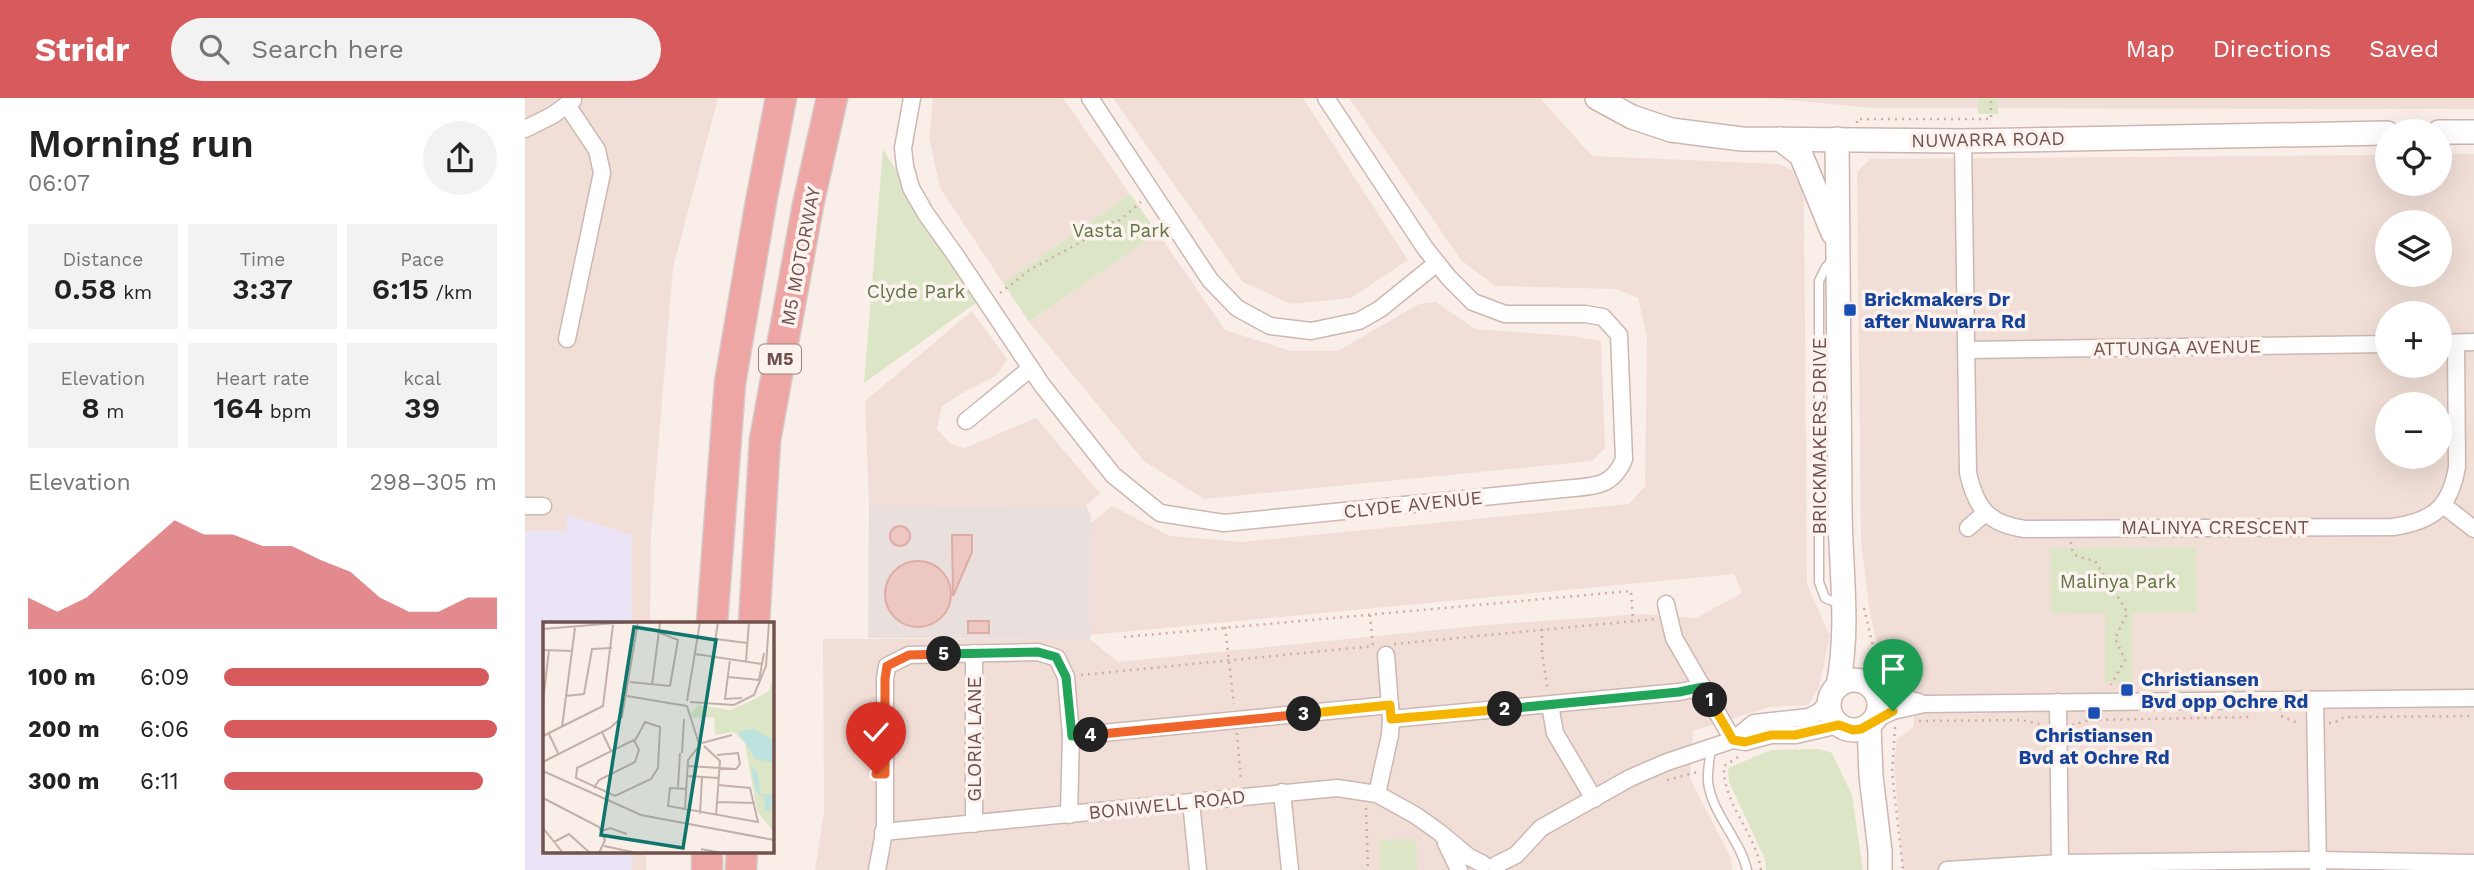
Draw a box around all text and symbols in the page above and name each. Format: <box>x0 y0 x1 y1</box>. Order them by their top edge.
search box <box>171 18 661 81</box>
text: Stridr <box>35 30 129 69</box>
icon: search <box>195 30 233 68</box>
text: Search here <box>251 34 404 64</box>
text: Map <box>2126 35 2175 63</box>
text: Directions <box>2213 35 2331 63</box>
text: Saved <box>2369 35 2439 63</box>
map controls <box>2375 119 2452 469</box>
button: locate <box>2375 119 2452 196</box>
button: share <box>423 121 497 195</box>
text: Morning run <box>28 122 254 166</box>
street label: NUWARRA ROAD <box>1911 127 2065 152</box>
text: 06:07 <box>28 170 90 197</box>
street label: M5 MOTORWAY <box>776 184 825 328</box>
button: layers <box>2375 210 2452 287</box>
park label: Vasta Park <box>1072 219 1170 242</box>
text: Distance <box>62 248 143 271</box>
text: Time <box>240 248 285 271</box>
text: Pace <box>400 248 444 271</box>
text: 0.58 <box>54 271 117 306</box>
text: 3:37 <box>232 271 293 306</box>
text: 6:15 <box>372 271 429 306</box>
park label: Clyde Park <box>867 280 965 303</box>
text: km <box>117 281 152 304</box>
text: /km <box>429 281 473 304</box>
place label: Brickmakers Dr after Nuwarra Rd <box>1864 288 2026 333</box>
button: + <box>2375 301 2452 378</box>
marker: Brickmakers Dr after Nuwarra Rd <box>1842 302 1858 318</box>
street label: ATTUNGA AVENUE <box>2093 335 2261 360</box>
street label: BRICKMAKERS DRIVE <box>1808 337 1831 535</box>
road number: M5 <box>759 344 801 374</box>
text: Elevation <box>60 367 145 390</box>
text: Heart rate <box>216 367 309 390</box>
text: kcal <box>403 367 441 390</box>
text: 8 <box>81 390 100 425</box>
text: 164 <box>213 390 263 425</box>
text: 39 <box>404 390 440 425</box>
button: − <box>2375 392 2452 469</box>
text: m <box>100 400 124 423</box>
text: bpm <box>263 400 312 423</box>
text: Elevation <box>28 469 131 496</box>
text: 298–305 m <box>369 469 497 496</box>
street label: CLYDE AVENUE <box>1342 486 1484 523</box>
street label: MALINYA CRESCENT <box>2121 516 2309 539</box>
park label: Malinya Park <box>2060 570 2176 593</box>
inset map <box>543 622 773 852</box>
pin: 5 <box>927 636 961 672</box>
pin <box>1863 639 1923 711</box>
text: 5 <box>938 642 949 665</box>
icon: arrive <box>1874 650 1912 688</box>
text: 100 m <box>28 664 96 691</box>
text: 6:09 <box>140 664 189 691</box>
place label: Christiansen Bvd opp Ochre Rd <box>2141 668 2308 713</box>
street label: GLORIA LANE <box>963 676 986 802</box>
pin: 1 <box>1693 682 1727 718</box>
marker: Christiansen Bvd opp Ochre Rd <box>2119 682 2135 698</box>
text: 1 <box>1705 688 1714 711</box>
pin: 2 <box>1487 692 1523 726</box>
pin: 3 <box>1287 696 1321 732</box>
text: 2 <box>1499 697 1510 720</box>
pin <box>846 702 906 774</box>
text: 3 <box>1298 702 1309 725</box>
marker: Christiansen Bvd at Ochre Rd <box>2086 705 2102 721</box>
icon: check <box>857 713 895 751</box>
text: 200 m <box>28 716 100 743</box>
text: 6:06 <box>140 716 189 743</box>
pin: 4 <box>1073 718 1109 752</box>
text: 4 <box>1084 723 1097 746</box>
place label: Christiansen Bvd at Ochre Rd <box>2018 724 2170 769</box>
text: 300 m <box>28 768 99 795</box>
text: 6:11 <box>140 768 179 795</box>
street label: BONIWELL ROAD <box>1087 785 1247 824</box>

